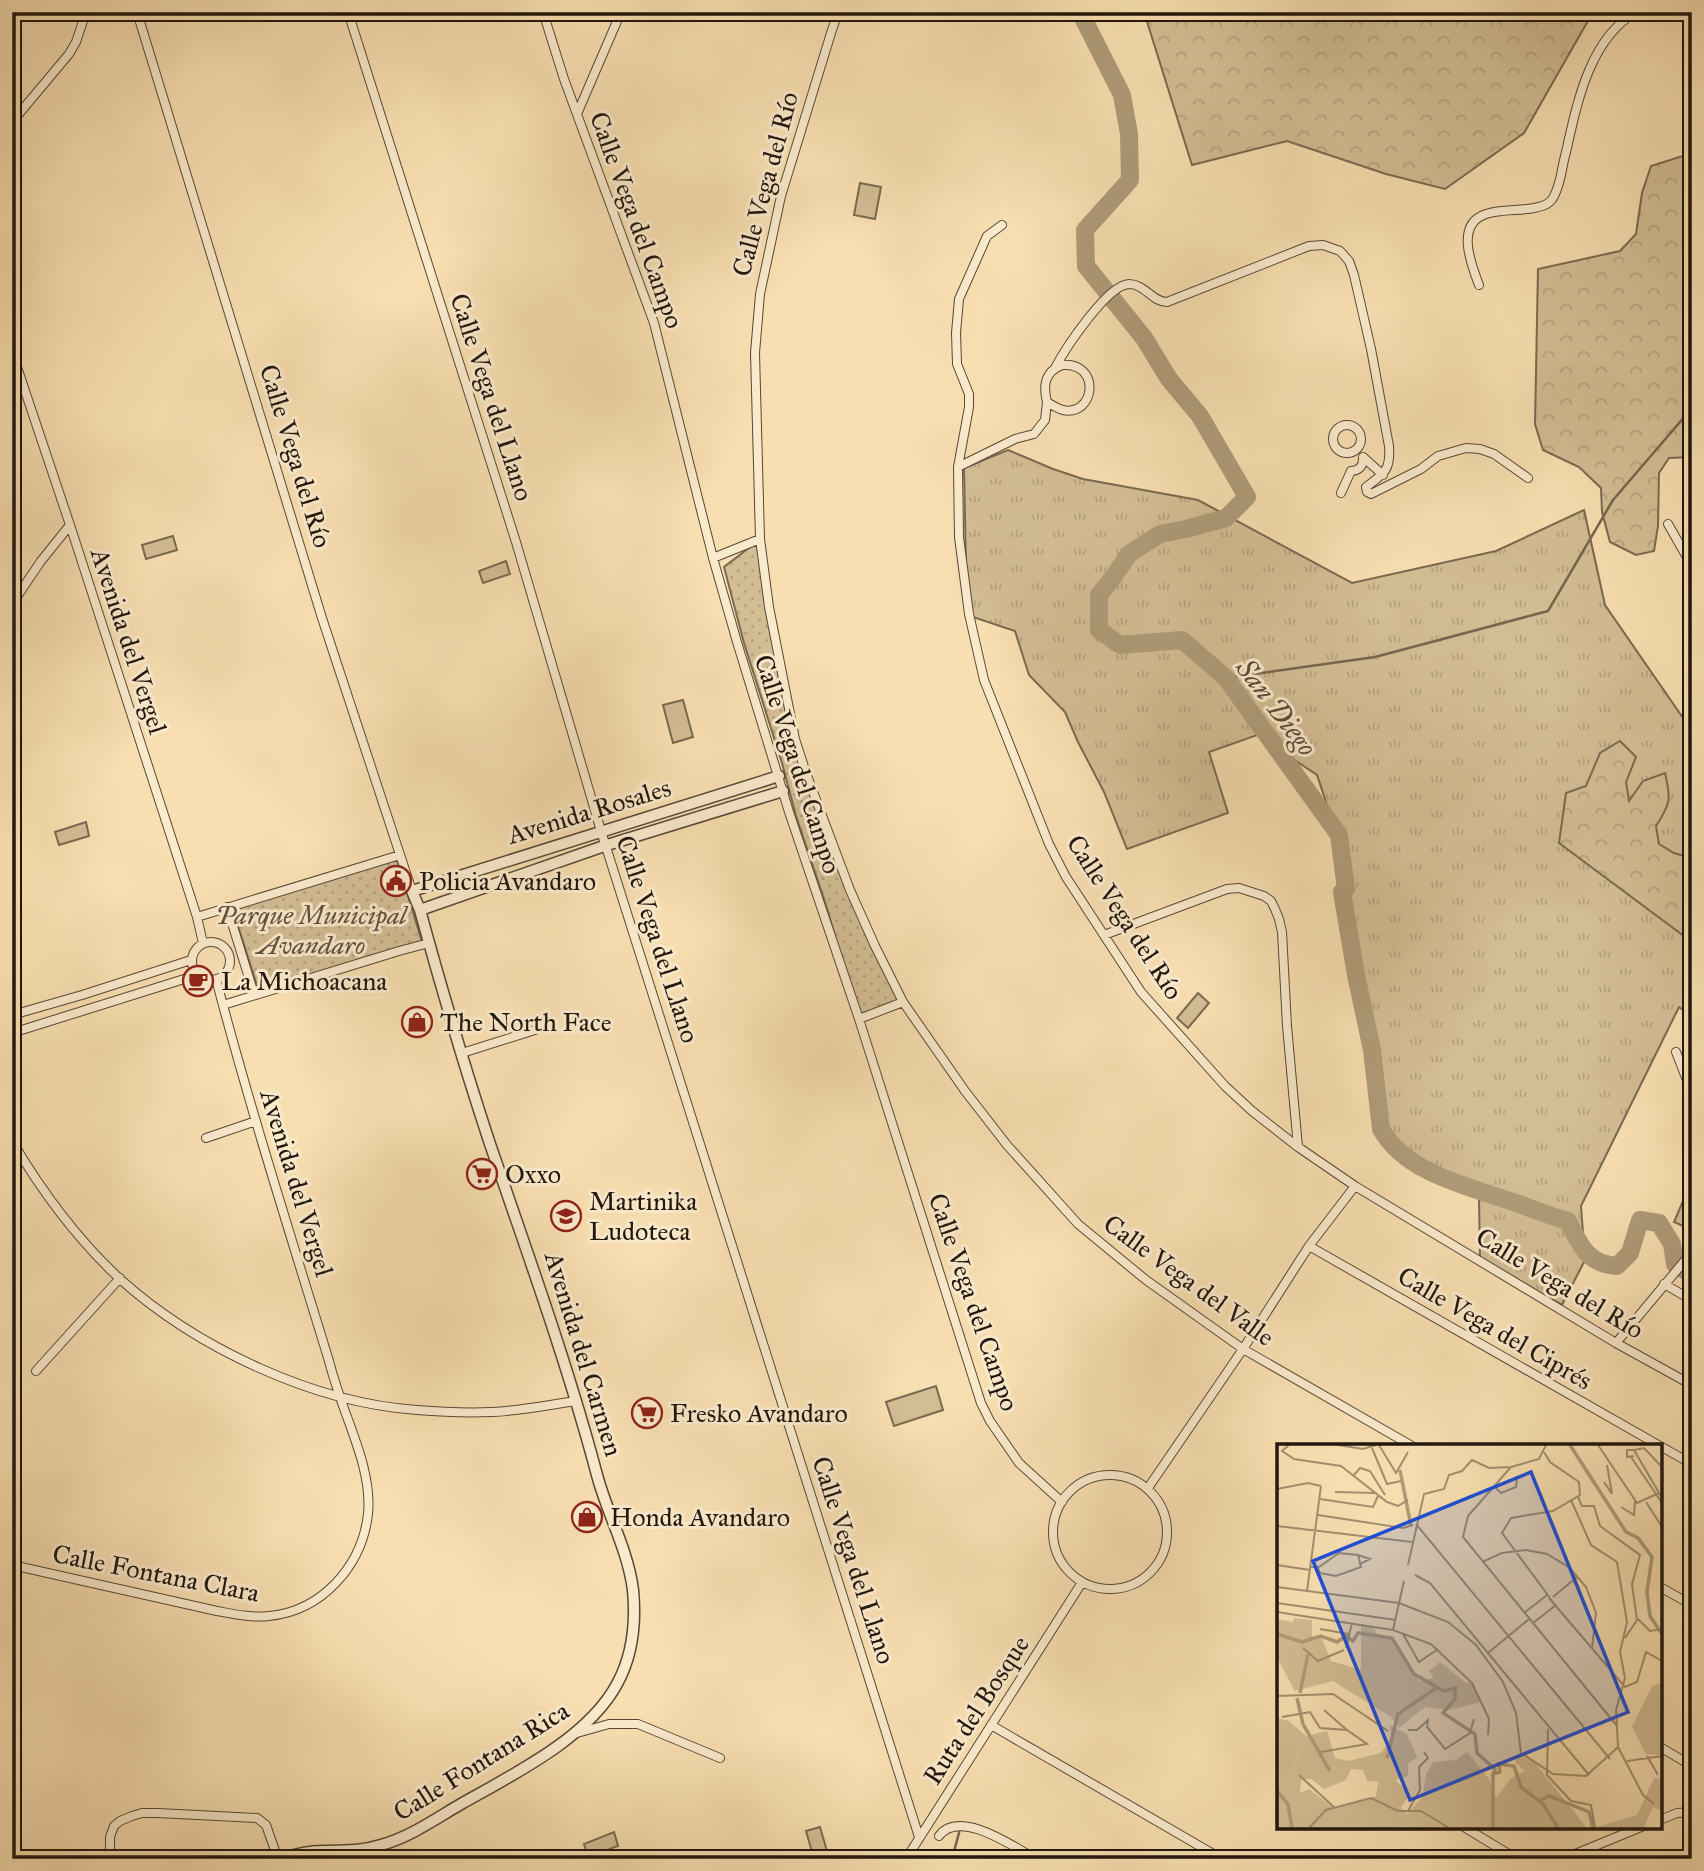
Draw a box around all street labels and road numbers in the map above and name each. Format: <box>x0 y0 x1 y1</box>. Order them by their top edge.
street label: Calle Vega del Río <box>725 88 805 280</box>
street label: Calle Vega del Campo <box>583 107 691 333</box>
street label: Calle Vega del Llano <box>443 289 541 505</box>
street label: Calle Vega del Río <box>253 360 339 552</box>
street label: Avenida del Vergel <box>84 543 174 738</box>
street label: Calle Vega del Campo <box>748 651 848 877</box>
street label: Avenida Rosales <box>502 771 675 851</box>
street label: Calle Vega del Río <box>1060 829 1190 1005</box>
street label: Calle Vega del Llano <box>609 831 707 1047</box>
street label: Avenida del Vergel <box>253 1085 341 1280</box>
street label: Calle Vega del Campo <box>922 1189 1026 1415</box>
street label: Calle Vega del Valle <box>1097 1207 1281 1353</box>
street label: Calle Vega del Río <box>1470 1220 1650 1346</box>
street label: Avenida del Carmen <box>537 1247 630 1460</box>
street label: Calle Vega del Ciprés <box>1392 1259 1598 1397</box>
street label: Calle Vega del Llano <box>805 1452 903 1668</box>
street label: Calle Fontana Clara <box>50 1537 262 1609</box>
street label: Ruta del Bosque <box>916 1629 1036 1791</box>
street label: Calle Fontana Rica <box>387 1694 575 1828</box>

